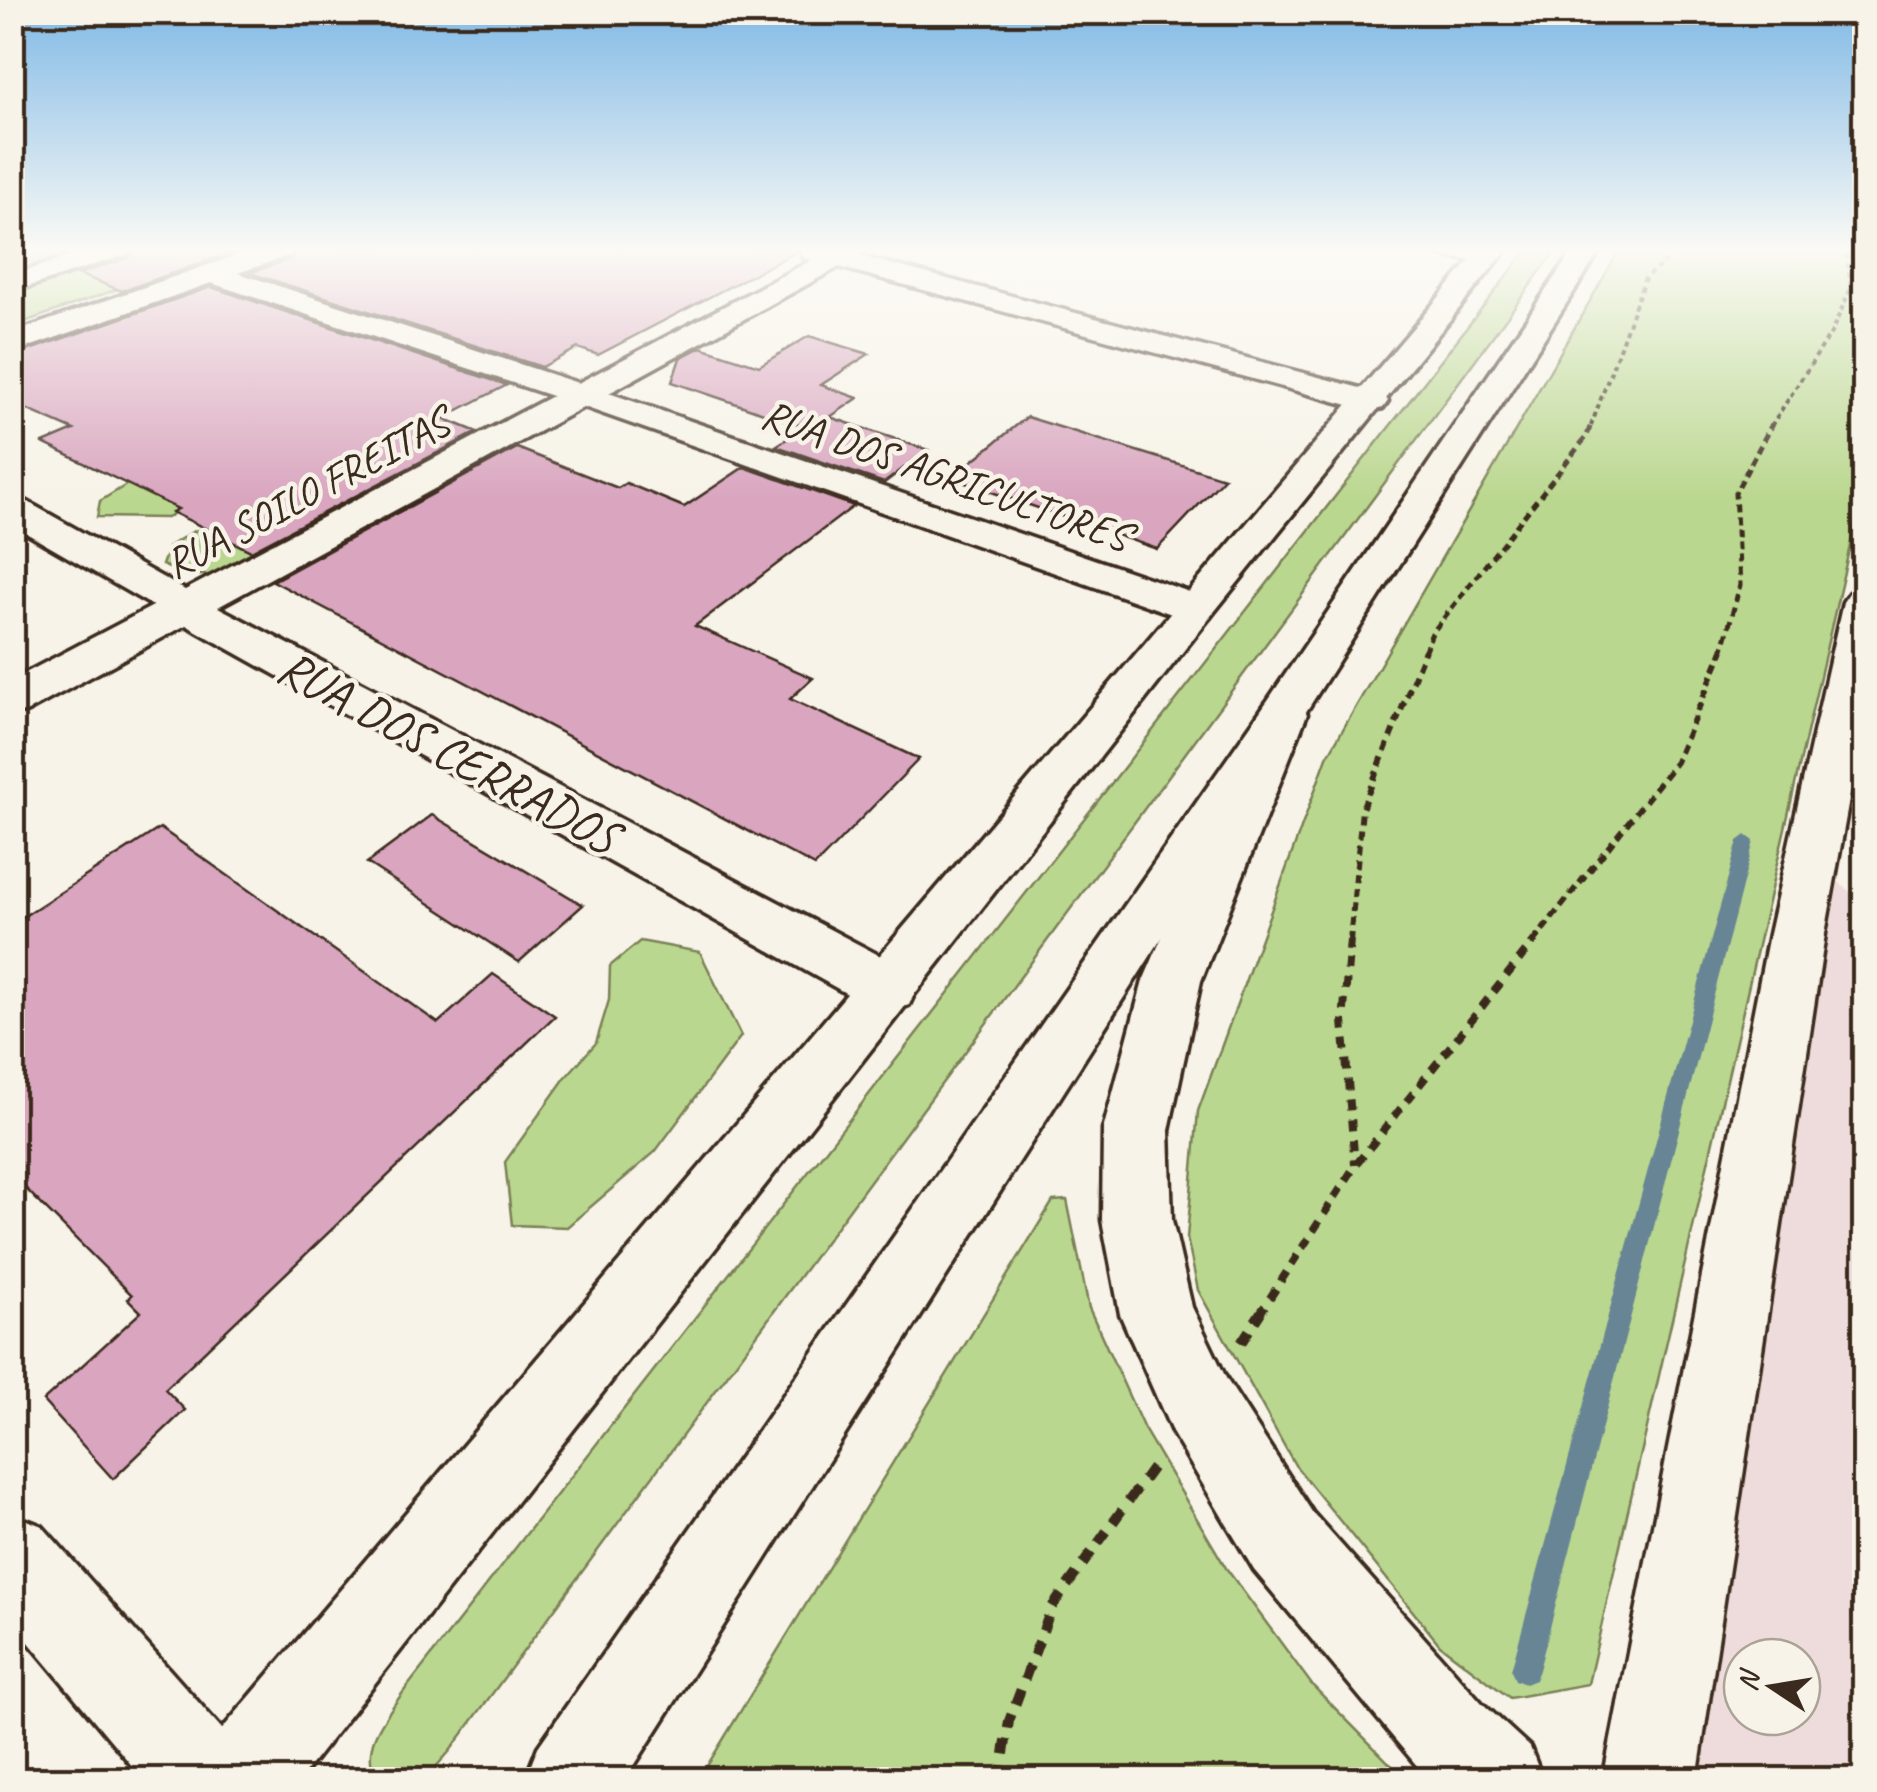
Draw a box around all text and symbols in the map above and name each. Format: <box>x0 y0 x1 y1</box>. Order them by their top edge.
street label: RUA DOS AGRICULTORES <box>755 388 1144 566</box>
street label: RUA SOILO FREITAS <box>155 393 465 591</box>
street label: RUA DOS CERRADOS <box>267 635 634 870</box>
north arrow <box>1722 1637 1822 1737</box>
text: N <box>1729 1665 1768 1694</box>

